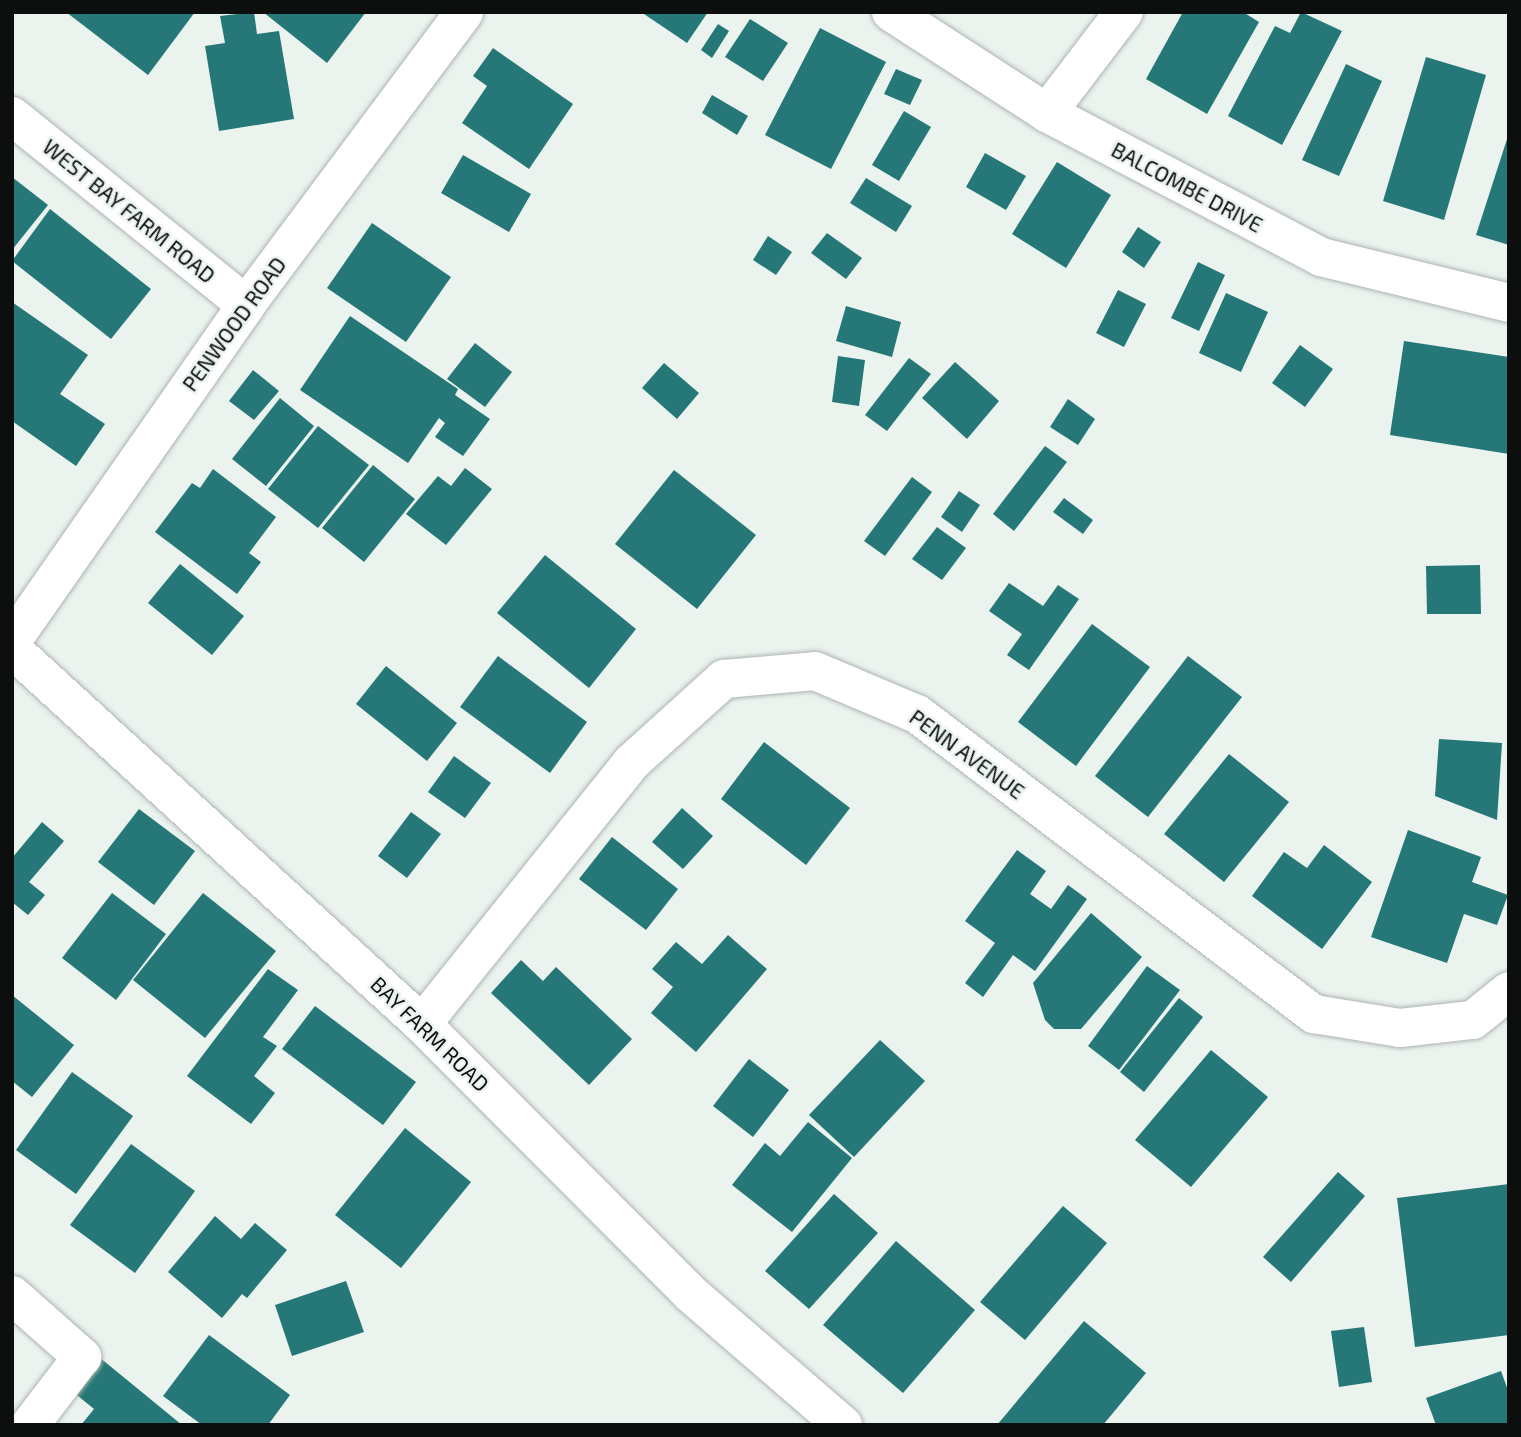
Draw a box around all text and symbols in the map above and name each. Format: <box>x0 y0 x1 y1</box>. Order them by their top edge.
street label: WEST BAY FARM ROAD <box>37 133 221 289</box>
street label: BALCOMBE DRIVE <box>1107 137 1267 237</box>
street label: PENWOOD ROAD <box>177 252 291 396</box>
street label: PENN AVENUE <box>905 704 1029 804</box>
street label: BAY FARM ROAD <box>366 971 494 1097</box>

